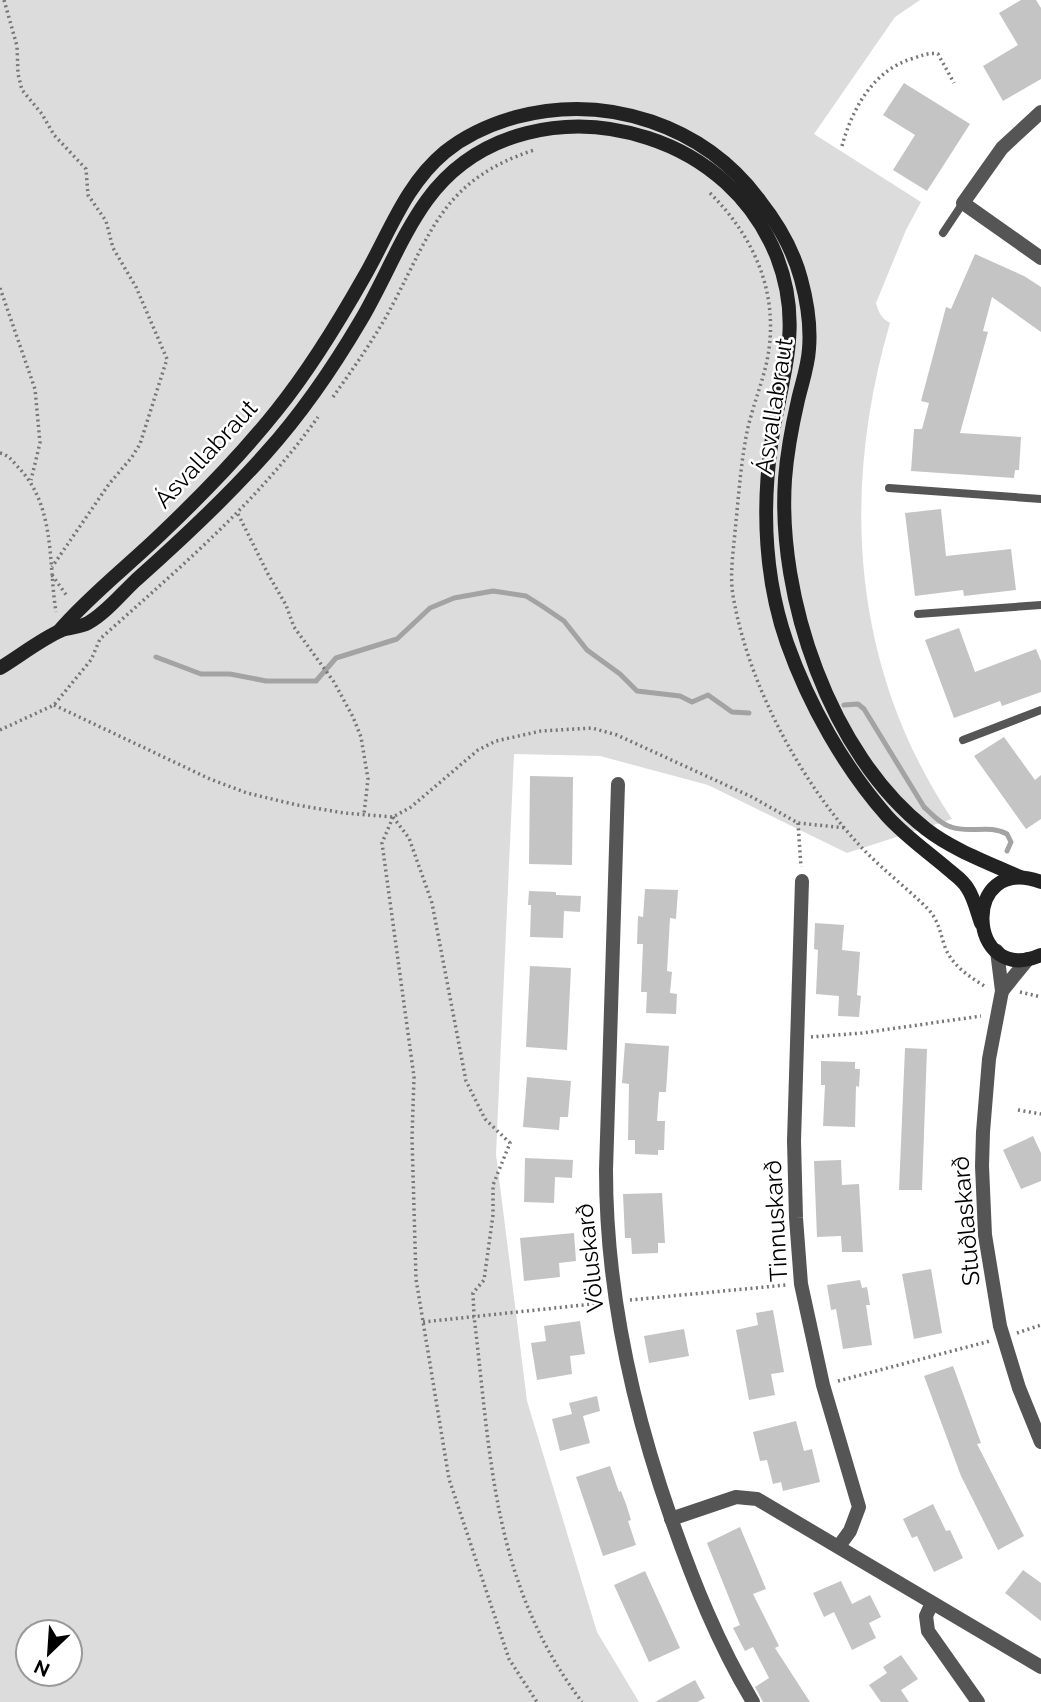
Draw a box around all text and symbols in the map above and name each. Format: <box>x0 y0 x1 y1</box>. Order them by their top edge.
street label: Ásvallabraut <box>748 336 799 476</box>
street label: Ásvallabraut <box>148 393 263 514</box>
street label: Stuðlaskarð <box>945 1155 986 1287</box>
street label: Tinnuskarð <box>758 1160 793 1282</box>
street label: Völuskarð <box>569 1202 610 1314</box>
north arrow <box>14 1618 84 1688</box>
text: N <box>31 1655 53 1681</box>

